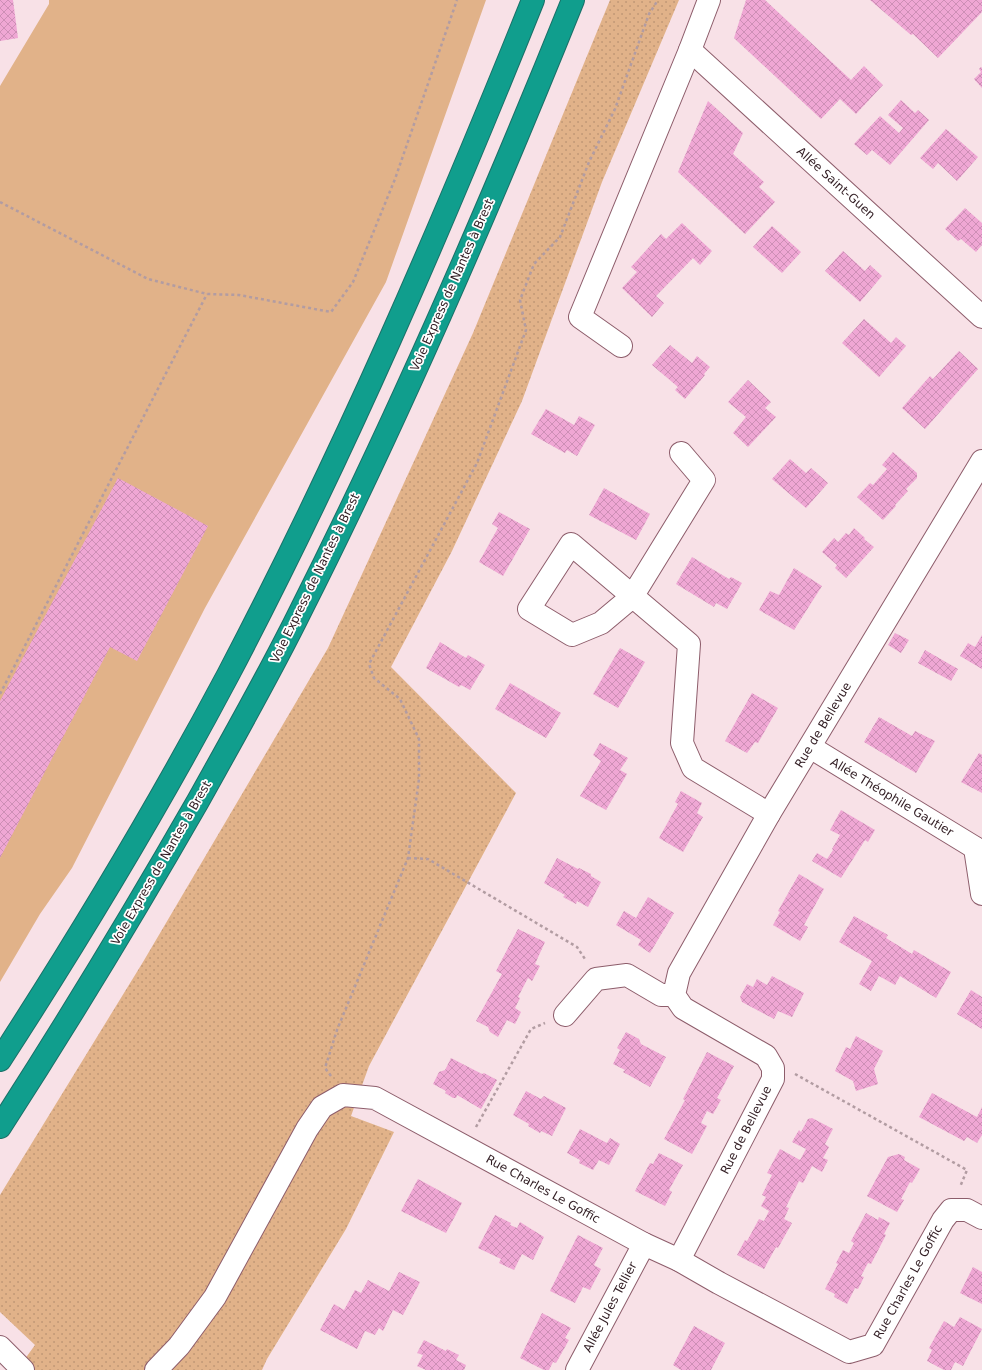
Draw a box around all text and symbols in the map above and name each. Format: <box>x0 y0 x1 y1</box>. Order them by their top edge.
street label: Allée Saint-Guen <box>794 144 878 222</box>
street label: Voie Express de Nantes à Brest <box>408 196 497 373</box>
street label: Voie Express de Nantes à Brest <box>268 491 362 665</box>
street label: Rue de Bellevue <box>792 680 854 770</box>
street label: Allée Théophile Gautier <box>828 755 956 839</box>
street label: Voie Express de Nantes à Brest <box>108 778 214 948</box>
street label: Rue de Bellevue <box>718 1084 774 1176</box>
street label: Rue Charles Le Goffic <box>484 1152 602 1226</box>
street label: Rue Charles Le Goffic <box>871 1223 945 1341</box>
street label: Allée Jules Tellier <box>580 1259 640 1355</box>

